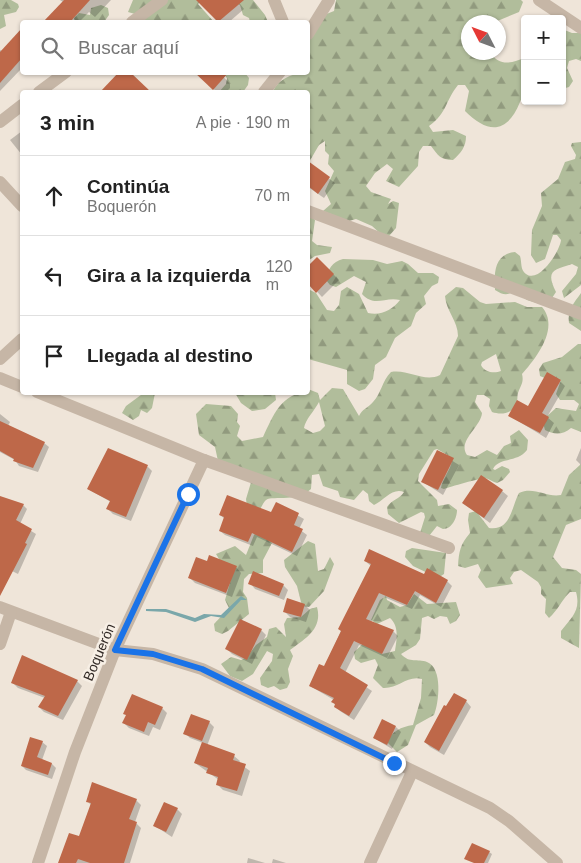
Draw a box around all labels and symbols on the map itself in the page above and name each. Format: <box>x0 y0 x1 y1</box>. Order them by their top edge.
north arrow <box>461 15 506 60</box>
route start <box>177 483 200 506</box>
street label: Boquerón <box>80 621 118 683</box>
route end <box>383 752 406 775</box>

